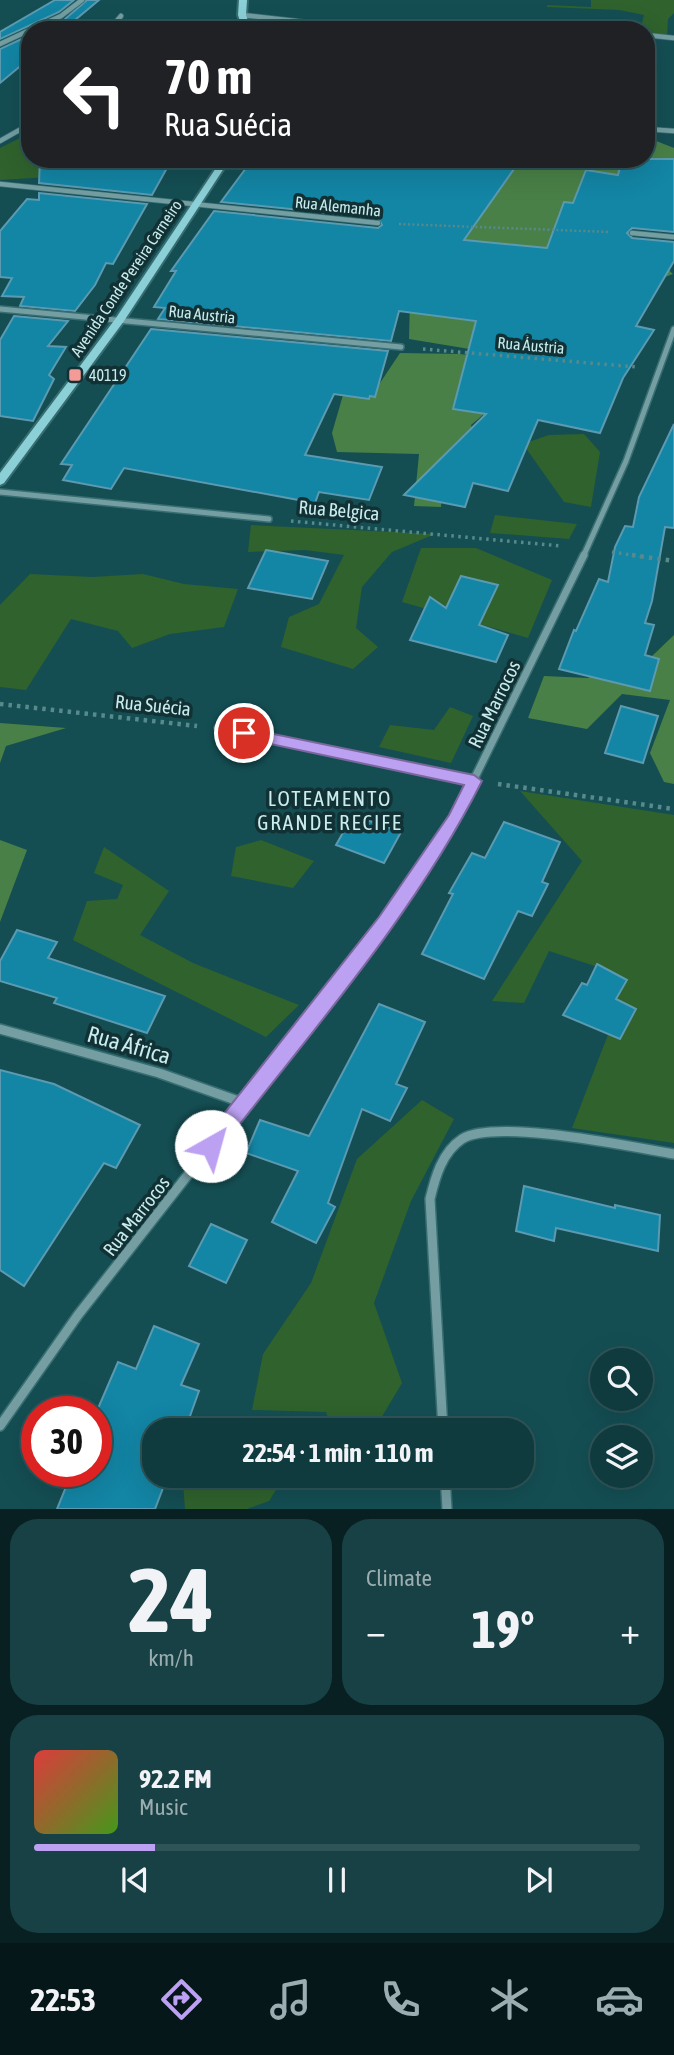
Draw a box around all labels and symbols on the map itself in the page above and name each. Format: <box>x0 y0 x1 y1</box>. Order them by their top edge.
street label: Rua Alemanha <box>294 193 382 219</box>
street label: Avenida Conde Pereira Carneiro <box>67 196 185 360</box>
street label: Rua Austria <box>168 302 236 326</box>
street label: Rua Áustria <box>497 333 565 357</box>
place label: 40119 <box>89 366 127 384</box>
marker: 40119 <box>67 367 83 383</box>
street label: Rua Belgica <box>298 496 380 524</box>
street label: Rua Marrocos <box>463 656 525 751</box>
street label: Rua Suécia <box>114 690 192 720</box>
pin <box>214 703 274 763</box>
district label: LOTEAMENTO GRANDE RECIFE <box>257 786 403 834</box>
street label: Rua África <box>84 1021 174 1069</box>
position arrow <box>174 1109 248 1183</box>
street label: Rua Marrocos <box>98 1172 174 1260</box>
speed limit sign: 30 <box>21 1396 112 1487</box>

